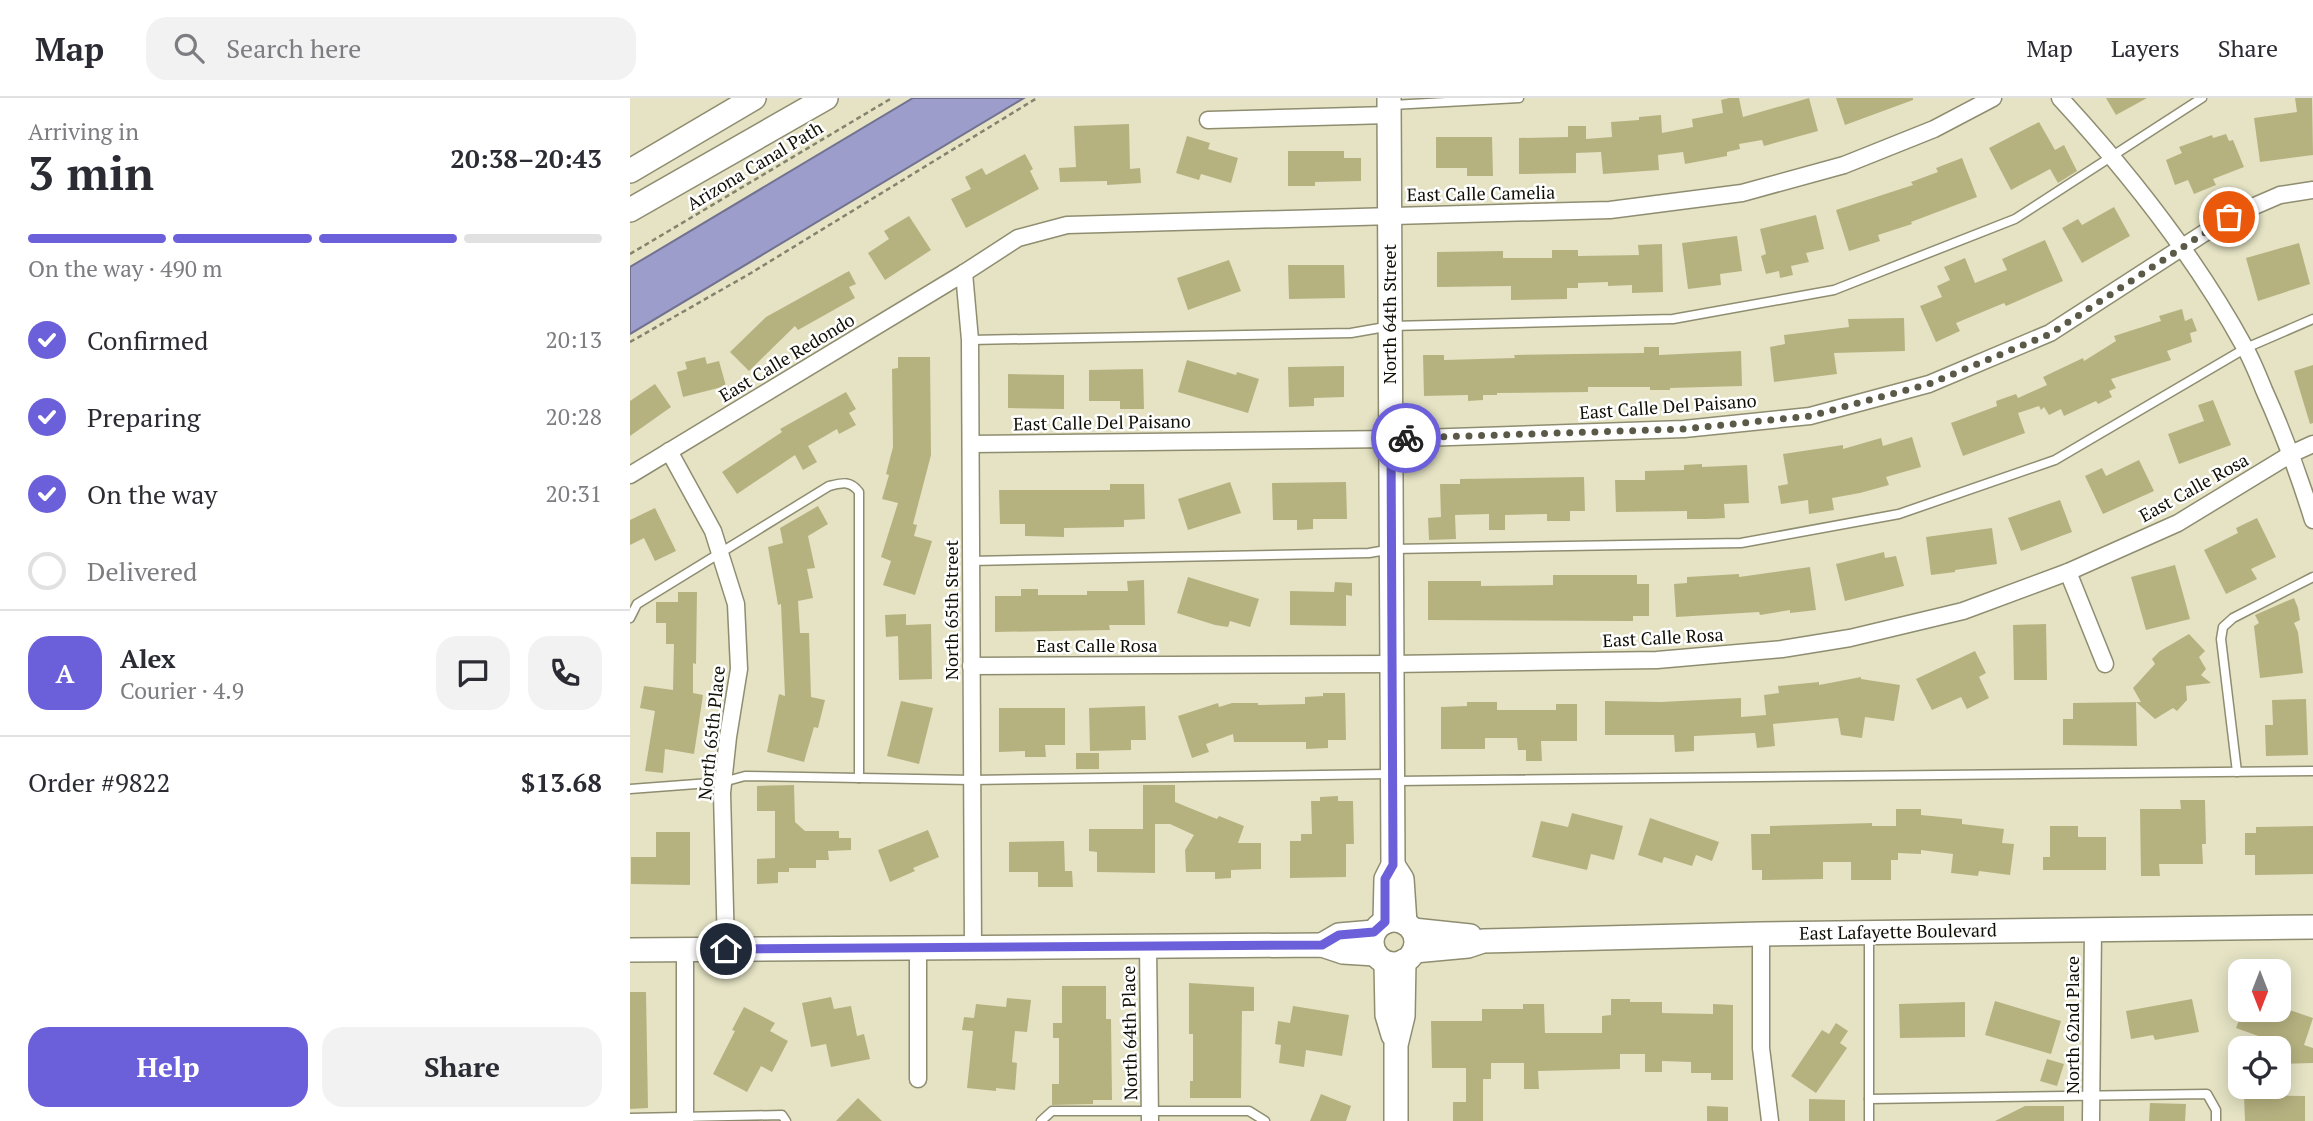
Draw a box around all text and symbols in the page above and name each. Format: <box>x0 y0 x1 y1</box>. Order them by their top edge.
search box <box>146 17 636 80</box>
text: Map <box>35 27 104 70</box>
icon: search <box>170 29 208 67</box>
text: Search here <box>226 31 361 65</box>
text: Map <box>2026 32 2073 64</box>
text: Layers <box>2111 32 2180 64</box>
text: Share <box>2218 32 2278 64</box>
street label: Arizona Canal Path <box>682 115 827 215</box>
text: Arriving in <box>28 116 139 147</box>
text: 20:38–20:43 <box>450 141 602 175</box>
text: 3 min <box>28 142 154 203</box>
street label: East Calle Camelia <box>1407 180 1555 206</box>
pin <box>2199 187 2259 247</box>
icon: bag <box>2210 198 2248 236</box>
street label: North 64th Street <box>1377 243 1401 384</box>
text: On the way · 490 m <box>28 253 222 284</box>
street label: East Calle Redondo <box>714 307 859 407</box>
icon: check <box>28 321 66 359</box>
text: Confirmed <box>87 323 208 357</box>
text: 20:13 <box>545 324 602 355</box>
street label: East Calle Del Paisano <box>1578 388 1757 424</box>
icon: check <box>28 398 66 436</box>
text: Preparing <box>87 400 200 434</box>
text: 20:28 <box>545 401 602 432</box>
courier <box>1371 403 1441 473</box>
street label: East Calle Del Paisano <box>1013 408 1191 436</box>
icon: bike <box>1387 419 1425 457</box>
street label: East Calle Rosa <box>2135 447 2252 527</box>
icon: check <box>28 475 66 513</box>
text: On the way <box>87 477 218 511</box>
text: 20:31 <box>545 478 602 509</box>
street label: North 65th Street <box>939 539 963 680</box>
text: Delivered <box>87 554 197 588</box>
street label: East Calle Rosa <box>1602 622 1724 652</box>
street label: East Calle Rosa <box>1036 633 1158 657</box>
button: chat <box>436 636 510 710</box>
button: phone <box>528 636 602 710</box>
text: Alex <box>120 641 176 675</box>
text: A <box>56 656 74 690</box>
street label: North 65th Place <box>692 665 730 801</box>
text: Courier · 4.9 <box>120 675 244 706</box>
text: Order #9822 <box>28 765 170 799</box>
text: $13.68 <box>521 765 602 799</box>
street label: East Lafayette Boulevard <box>1799 917 1997 945</box>
pin <box>696 919 756 979</box>
icon: home <box>707 930 745 968</box>
street label: North 62nd Place <box>2060 956 2084 1094</box>
north arrow <box>2228 959 2291 1022</box>
map controls <box>2228 959 2291 1099</box>
street label: North 64th Place <box>1116 965 1142 1101</box>
button: Help <box>28 1027 308 1107</box>
button: Share <box>322 1027 602 1107</box>
button: locate <box>2228 1036 2291 1099</box>

